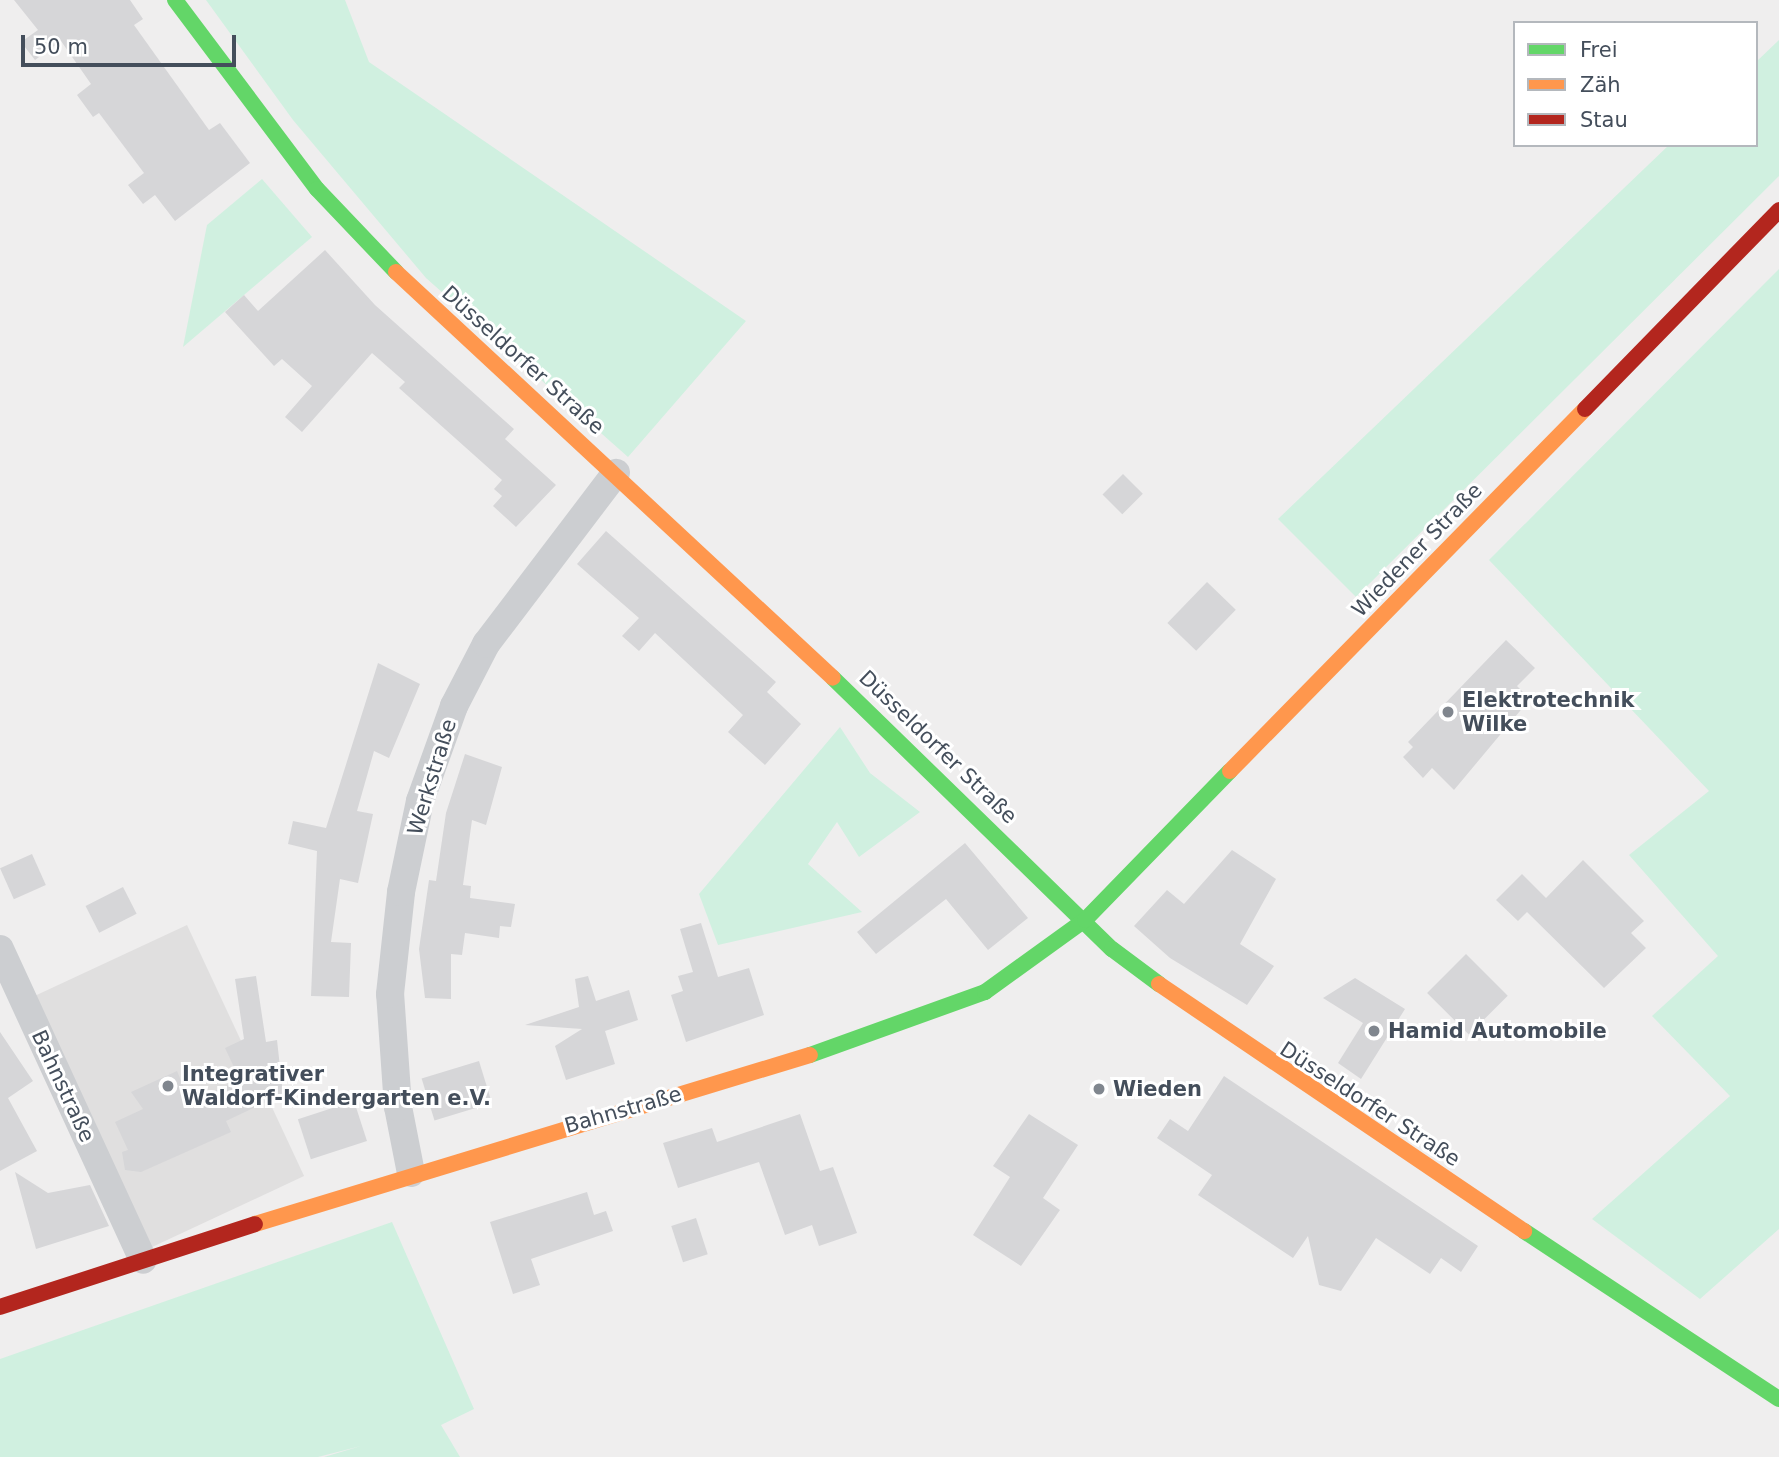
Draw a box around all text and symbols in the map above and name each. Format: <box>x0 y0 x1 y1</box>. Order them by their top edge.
scale bar <box>24 21 240 65</box>
legend <box>1513 21 1758 147</box>
text: 50 m <box>34 35 88 59</box>
text: Frei <box>1580 38 1617 62</box>
text: Zäh <box>1580 73 1621 97</box>
text: Stau <box>1580 108 1628 132</box>
street label: Düsseldorfer Straße <box>437 280 609 440</box>
street label: Wiedener Straße <box>1347 478 1487 622</box>
street label: Düsseldorfer Straße <box>854 665 1022 829</box>
place label: Elektrotechnik Wilke <box>1462 687 1634 737</box>
marker: Elektrotechnik Wilke <box>1440 704 1456 720</box>
street label: Werkstraße <box>402 716 462 838</box>
place label: Hamid Automobile <box>1388 1018 1607 1044</box>
marker: Hamid Automobile <box>1366 1023 1382 1039</box>
street label: Bahnstraße <box>26 1026 100 1146</box>
street label: Düsseldorfer Straße <box>1275 1036 1465 1172</box>
place label: Integrativer Waldorf-Kindergarten e.V. <box>182 1061 491 1111</box>
place label: Wieden <box>1113 1076 1202 1102</box>
marker: Integrativer Waldorf-Kindergarten e.V. <box>160 1078 176 1094</box>
street label: Bahnstraße <box>562 1081 684 1139</box>
marker: Wieden <box>1091 1081 1107 1097</box>

